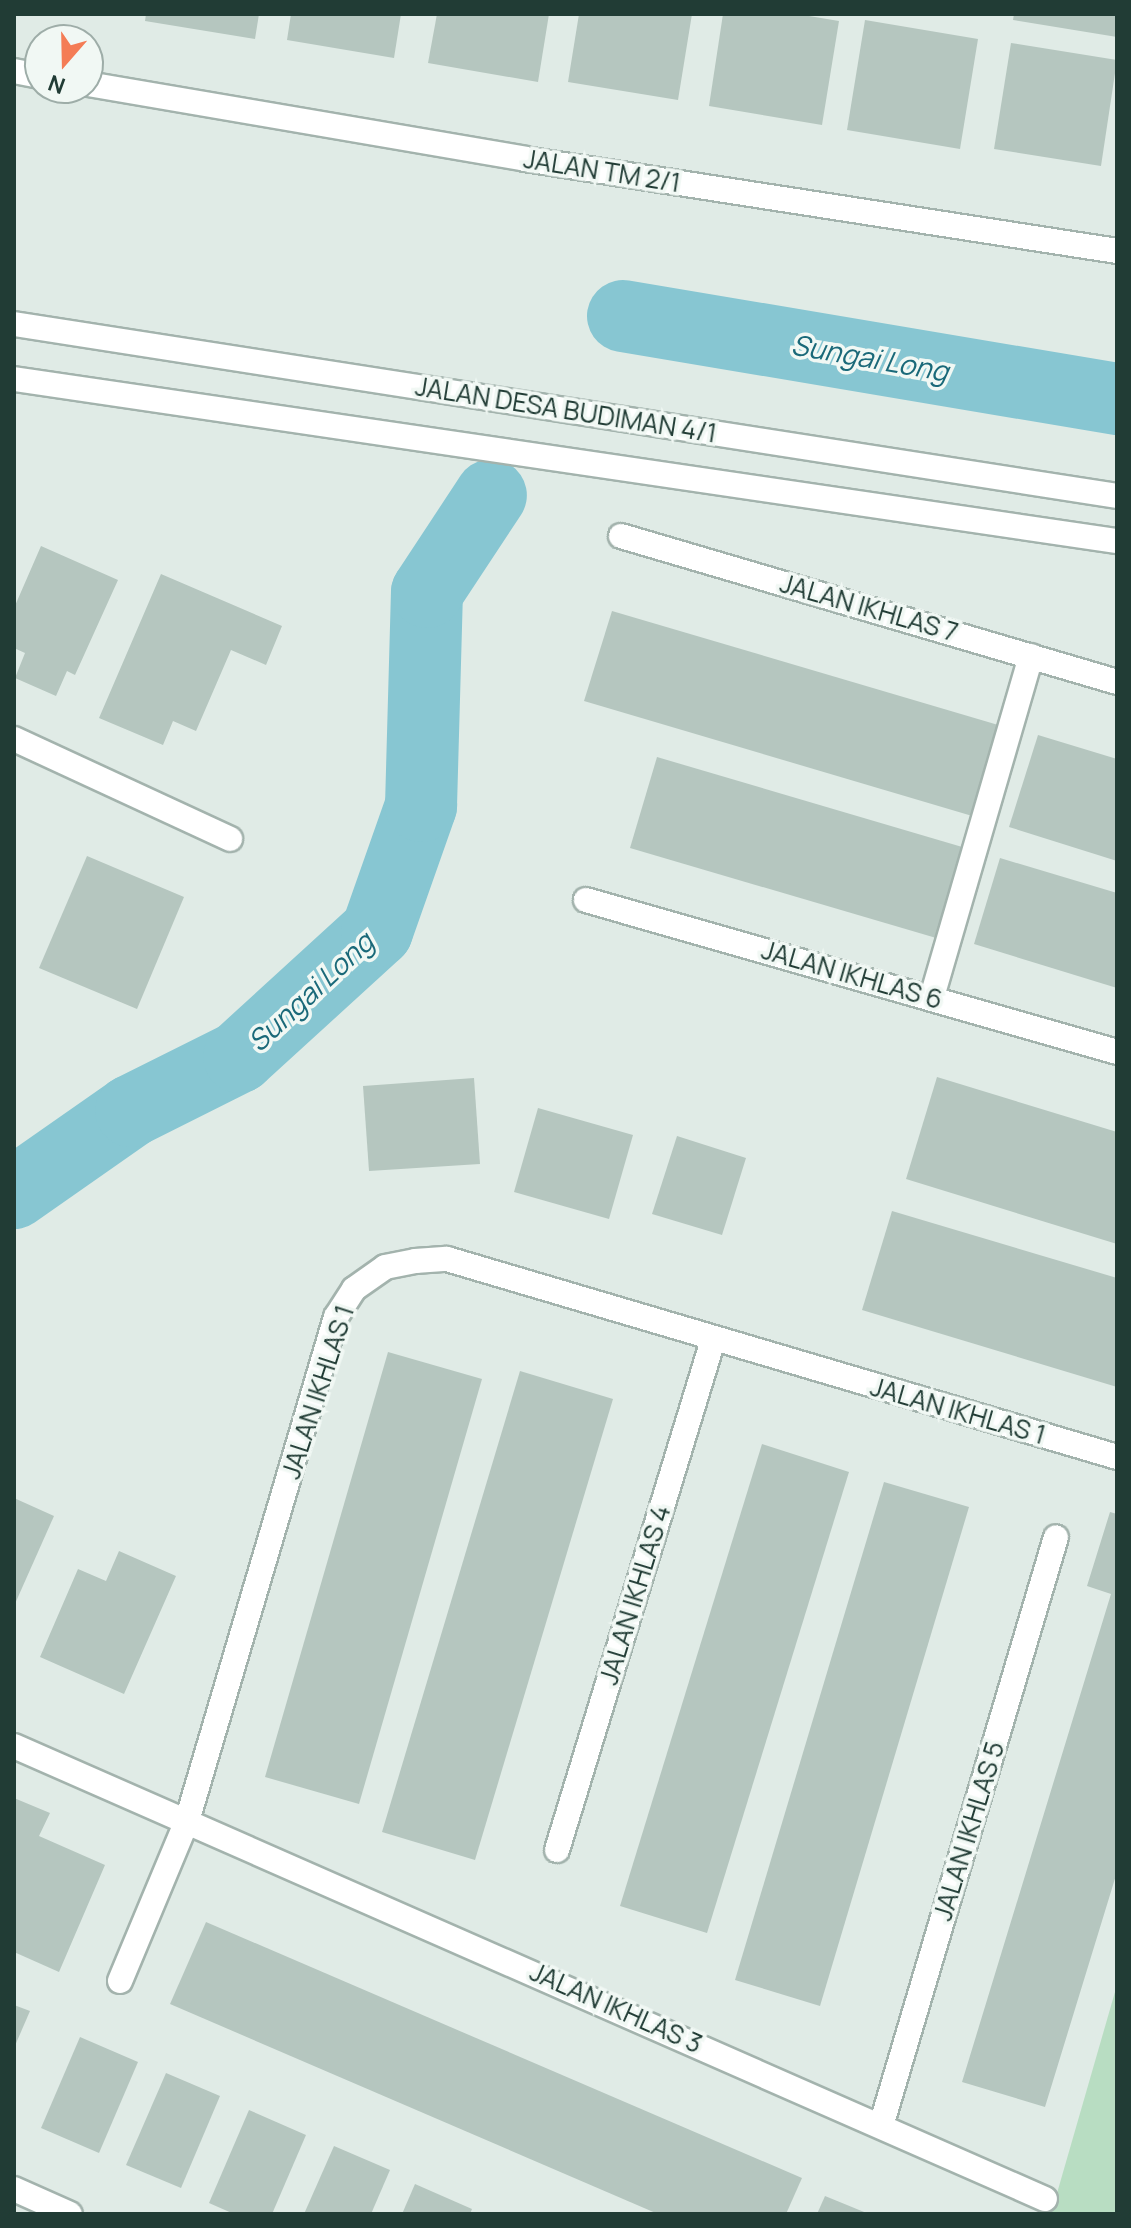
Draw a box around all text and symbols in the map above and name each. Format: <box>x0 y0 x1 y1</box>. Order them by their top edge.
north arrow <box>24 24 104 104</box>
text: N <box>44 68 69 101</box>
street label: JALAN TM 2/1 <box>521 143 683 199</box>
water label: Sungai Long <box>789 327 951 387</box>
street label: JALAN DESA BUDIMAN 4/1 <box>413 371 719 449</box>
street label: JALAN IKHLAS 7 <box>776 568 962 648</box>
water label: Sungai Long <box>240 925 380 1057</box>
street label: JALAN IKHLAS 6 <box>758 934 946 1016</box>
street label: JALAN IKHLAS 1 <box>275 1301 361 1483</box>
street label: JALAN IKHLAS 1 <box>867 1371 1049 1451</box>
street label: JALAN IKHLAS 4 <box>593 1502 677 1688</box>
street label: JALAN IKHLAS 5 <box>927 1738 1011 1924</box>
street label: JALAN IKHLAS 3 <box>525 1956 707 2060</box>

